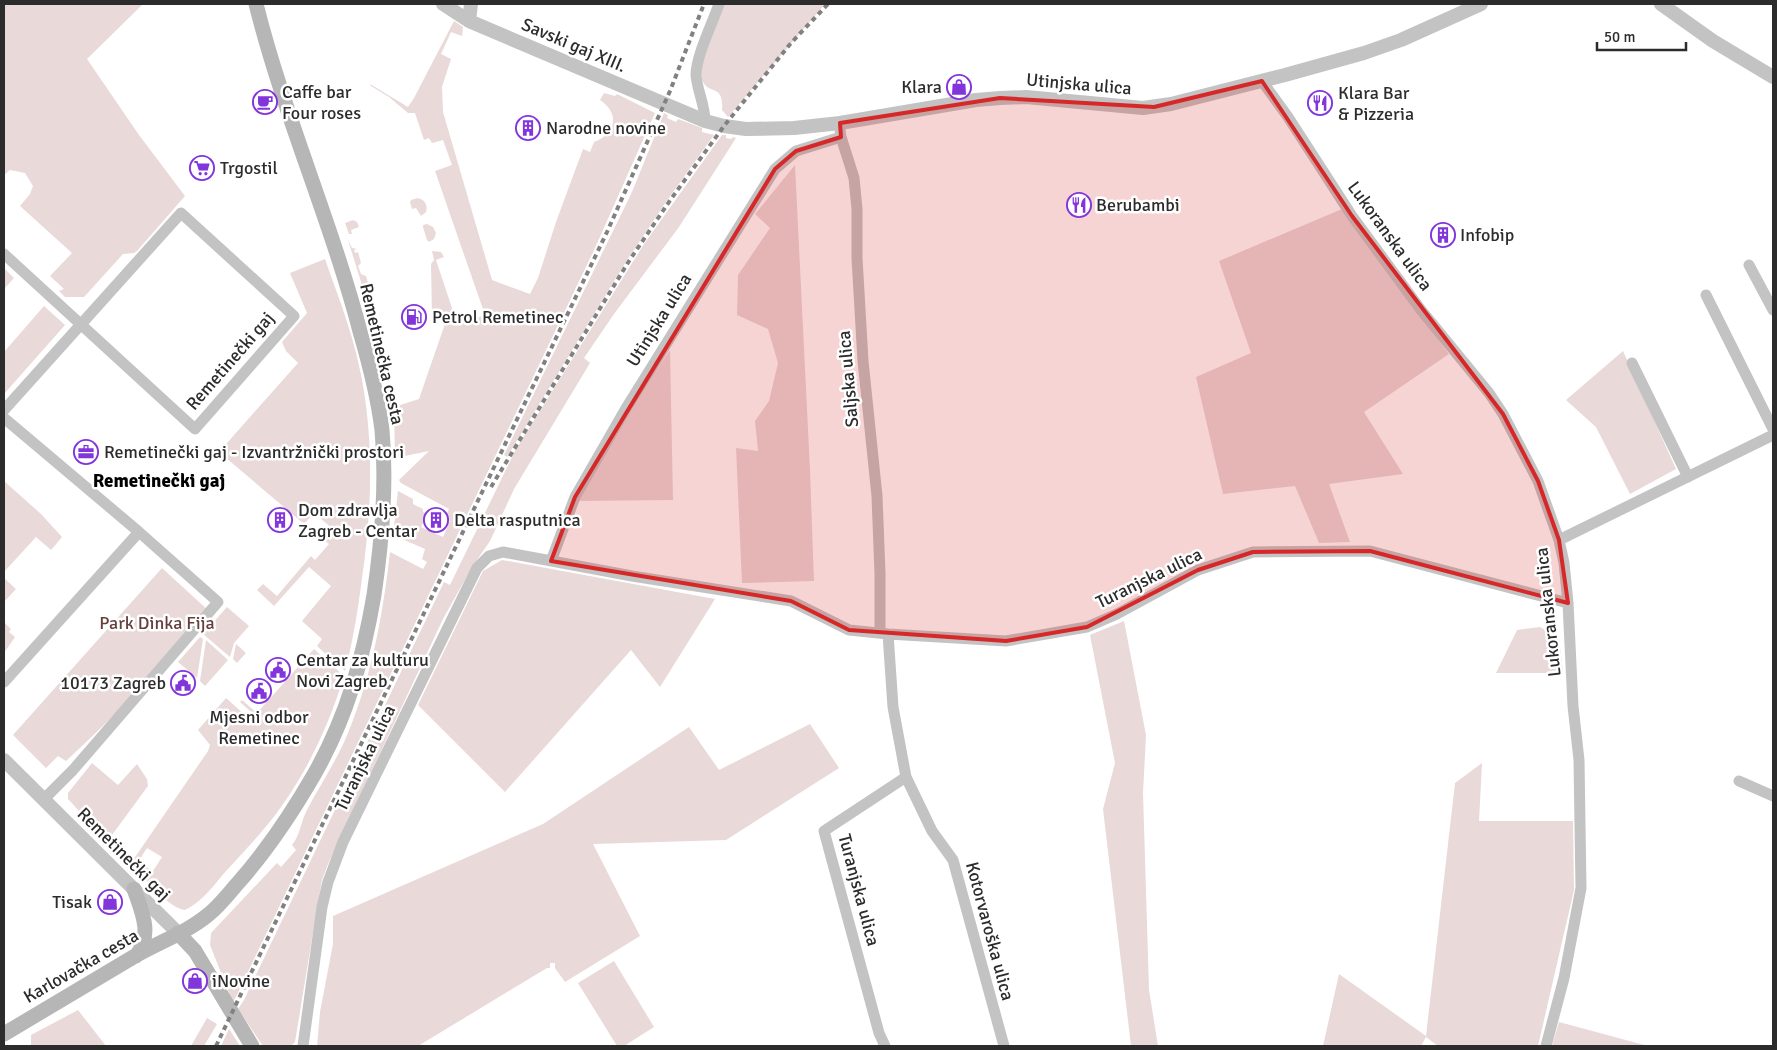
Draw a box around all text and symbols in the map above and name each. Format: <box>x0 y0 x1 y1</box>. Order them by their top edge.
street label: Savski gaj XIII. <box>518 13 630 77</box>
scale bar <box>1597 20 1686 52</box>
text: 50 m <box>1604 28 1635 46</box>
street label: Utinjska ulica <box>1025 68 1133 100</box>
shop icon: Klara <box>946 74 972 100</box>
place label: Klara <box>901 76 942 98</box>
place label: Caffe bar Four roses <box>282 81 361 124</box>
place label: Klara Bar & Pizzeria <box>1338 82 1414 125</box>
cafe icon: Caffe bar Four roses <box>252 89 278 115</box>
restaurant icon: Klara Bar & Pizzeria <box>1307 90 1333 116</box>
building icon: Narodne novine <box>515 115 541 141</box>
place label: Narodne novine <box>546 117 666 139</box>
supermarket icon: Trgostil <box>189 155 215 181</box>
place label: Trgostil <box>220 157 278 179</box>
street label: Lukoranska ulica <box>1343 177 1437 295</box>
restaurant icon: Berubambi <box>1066 192 1092 218</box>
place label: Berubambi <box>1096 194 1180 216</box>
building icon: Infobip <box>1430 222 1456 248</box>
place label: Infobip <box>1460 224 1514 246</box>
street label: Utinjska ulica <box>622 269 696 371</box>
street label: Remetinečka cesta <box>355 281 409 427</box>
fuel station icon: Petrol Remetinec <box>401 304 427 330</box>
place label: Petrol Remetinec <box>432 306 563 328</box>
street label: Remetinečki gaj <box>181 307 279 415</box>
street label: Saljska ulica <box>833 330 863 428</box>
office icon: Remetinečki gaj - Izvantržnički prostori <box>73 439 99 465</box>
place label: Remetinečki gaj - Izvantržnički prostori <box>104 441 404 463</box>
district label: Remetinečki gaj <box>93 469 225 493</box>
place label: Dom zdravlja Zagreb - Centar <box>298 499 417 542</box>
building icon: Dom zdravlja Zagreb - Centar <box>267 507 293 533</box>
building icon: Delta rasputnica <box>423 507 449 533</box>
place label: Delta rasputnica <box>454 509 581 531</box>
street label: Turanjska ulica <box>1092 543 1206 613</box>
street label: Lukoranska ulica <box>1530 546 1566 678</box>
park label: Park Dinka Fija <box>99 612 215 634</box>
place label: Centar za kulturu Novi Zagreb <box>296 649 429 692</box>
public building icon: Centar za kulturu Novi Zagreb <box>265 657 291 683</box>
public building icon: 10173 Zagreb <box>170 670 196 696</box>
place label: 10173 Zagreb <box>60 672 166 694</box>
public building icon: Mjesni odbor Remetinec <box>246 678 272 704</box>
street label: Turanjska ulica <box>330 701 400 815</box>
place label: Mjesni odbor Remetinec <box>209 706 309 749</box>
street label: Remetinečki gaj <box>73 803 175 905</box>
street label: Turanjska ulica <box>833 832 885 948</box>
street label: Kotorvaroška ulica <box>961 859 1019 1003</box>
shop icon: Tisak <box>97 889 123 915</box>
place label: Tisak <box>52 891 92 913</box>
street label: Karlovačka cesta <box>20 924 142 1008</box>
shop icon: iNovine <box>182 968 208 994</box>
place label: iNovine <box>212 970 270 992</box>

